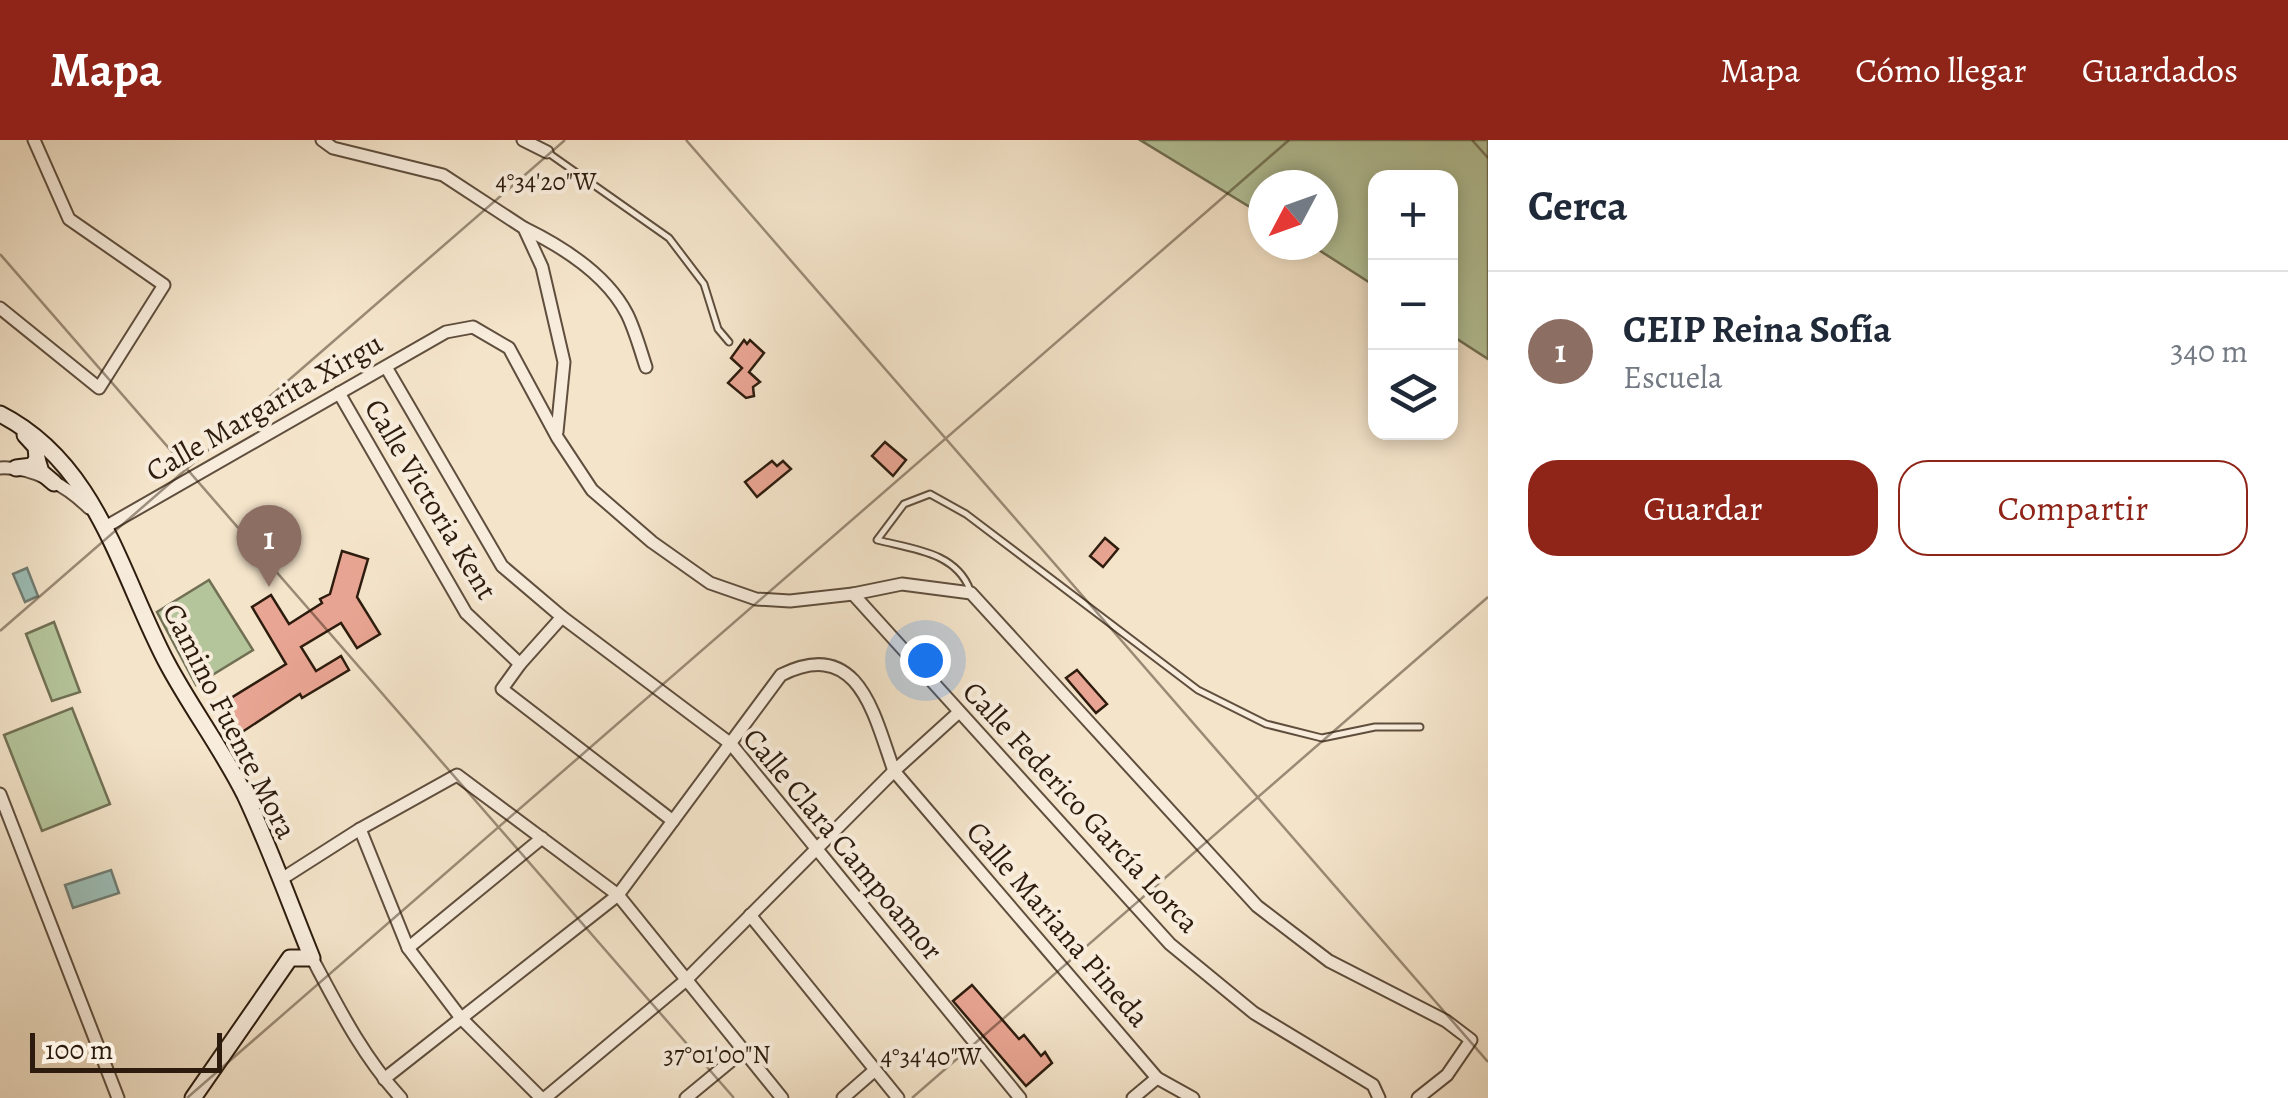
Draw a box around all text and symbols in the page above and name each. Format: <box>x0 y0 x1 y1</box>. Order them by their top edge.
text: Mapa <box>50 37 162 103</box>
text: Mapa <box>1720 46 1800 94</box>
text: Cómo llegar <box>1855 46 2027 94</box>
text: Guardados <box>2082 46 2238 94</box>
text: 4°34'20"W <box>496 165 597 199</box>
north arrow <box>1248 170 1338 260</box>
map controls <box>1368 170 1458 440</box>
button: + <box>1368 170 1458 260</box>
text: Cerca <box>1528 177 1627 234</box>
button: − <box>1368 260 1458 350</box>
text: CEIP Reina Sofía <box>1623 303 1892 355</box>
street label: Calle Margarita Xirgu <box>139 323 390 491</box>
text: 1 <box>1555 329 1566 373</box>
text: 340 m <box>2170 329 2248 373</box>
button: layers <box>1368 350 1458 440</box>
text: Escuela <box>1623 355 1723 399</box>
street label: Calle Victoria Kent <box>355 391 507 607</box>
button: Guardar <box>1528 460 1878 556</box>
button: Compartir <box>1898 460 2248 556</box>
pin: 1 <box>236 504 302 587</box>
street label: Camino Fuente Mora <box>153 596 307 846</box>
your location <box>900 635 951 686</box>
street label: Calle Federico García Lorca <box>954 672 1208 942</box>
street label: Calle Clara Campoamor <box>734 719 952 969</box>
street label: Calle Mariana Pineda <box>957 812 1159 1036</box>
scale bar <box>30 1028 222 1072</box>
text: 100 m <box>45 1031 113 1069</box>
text: 37°01'00"N <box>664 1038 770 1072</box>
text: 4°34'40"W <box>881 1040 982 1074</box>

